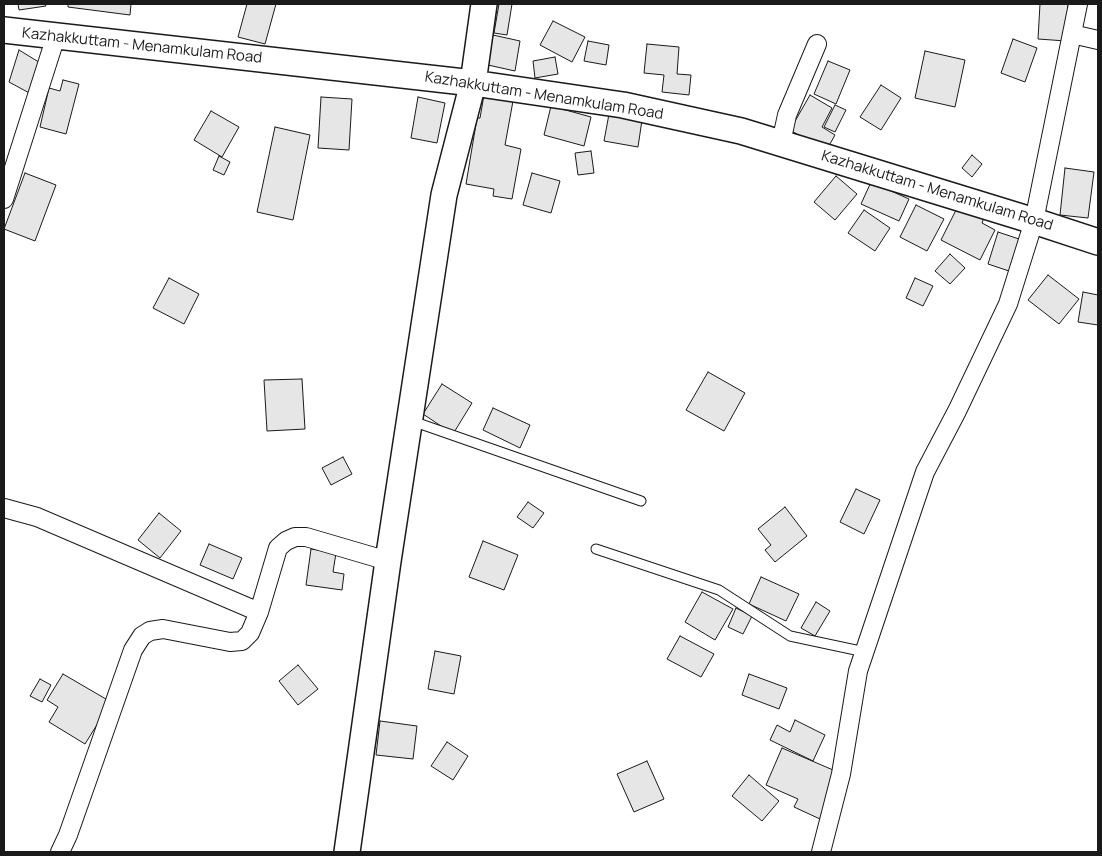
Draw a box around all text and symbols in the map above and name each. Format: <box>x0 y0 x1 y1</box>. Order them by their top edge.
street label: Kazhakkuttam - Menamkulam Road <box>21 24 263 68</box>
street label: Kazhakkuttam - Menamkulam Road <box>423 68 665 124</box>
street label: Kazhakkuttam - Menamkulam Road <box>819 147 1055 235</box>

